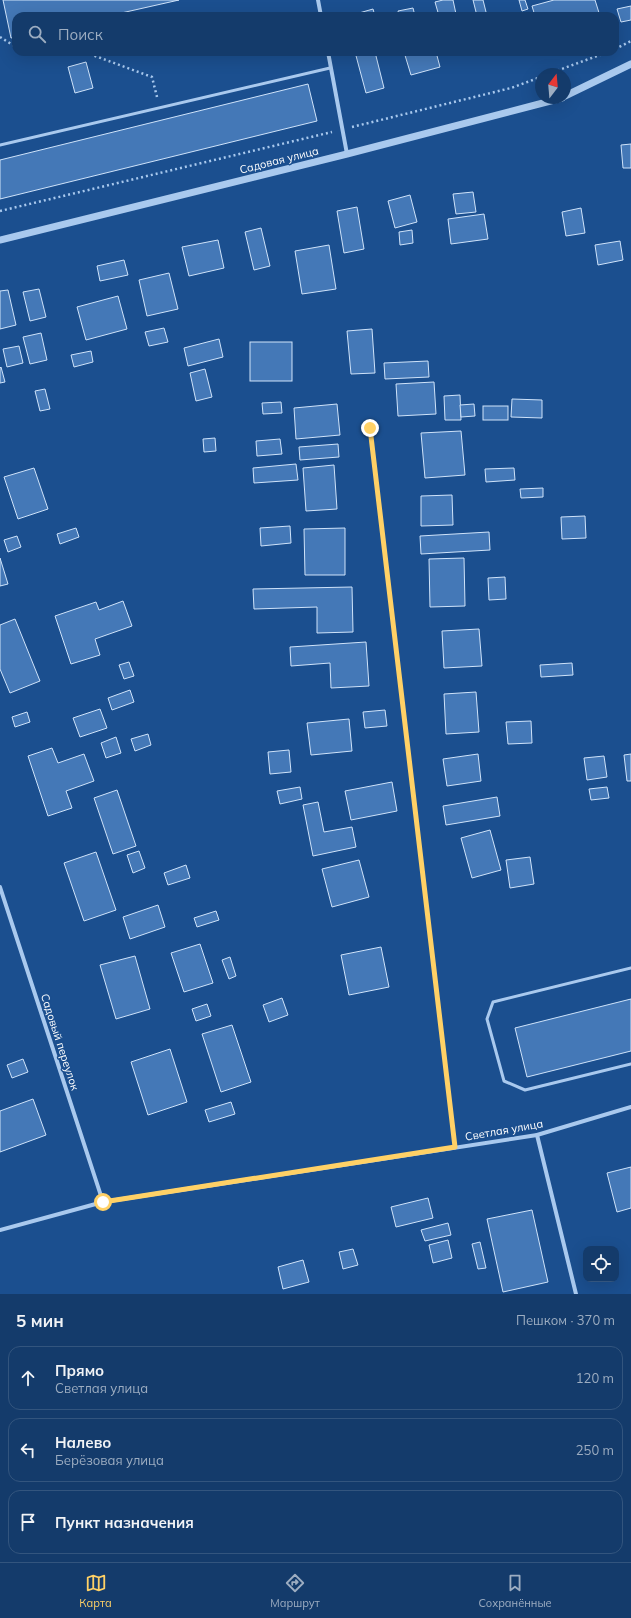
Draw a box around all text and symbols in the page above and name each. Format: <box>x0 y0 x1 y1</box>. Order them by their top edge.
search box <box>12 12 619 56</box>
icon: search <box>26 23 48 45</box>
text: Поиск <box>58 25 103 44</box>
north arrow <box>535 68 571 104</box>
street label: Садовая улица <box>238 143 320 177</box>
route end <box>361 419 379 437</box>
street label: Садовый переулок <box>38 992 82 1092</box>
street label: Светлая улица <box>464 1116 544 1144</box>
route start <box>94 1193 112 1211</box>
map controls <box>583 1246 619 1282</box>
button: locate <box>583 1246 619 1282</box>
text: 5 мин <box>16 1310 64 1331</box>
text: Пешком · 370 m <box>516 1312 615 1328</box>
text: Прямо <box>55 1361 104 1380</box>
icon: ahead <box>17 1367 39 1389</box>
text: 120 m <box>576 1370 614 1386</box>
text: Светлая улица <box>55 1380 148 1396</box>
text: Налево <box>55 1433 111 1452</box>
icon: left <box>17 1439 39 1461</box>
text: 250 m <box>576 1442 614 1458</box>
text: Берёзовая улица <box>55 1452 164 1468</box>
icon: arrive <box>17 1511 39 1533</box>
text: Пункт назначения <box>55 1513 194 1532</box>
tab: Карта <box>79 1572 112 1610</box>
tab: Маршрут <box>270 1572 320 1610</box>
tab: Сохранённые <box>478 1572 552 1610</box>

